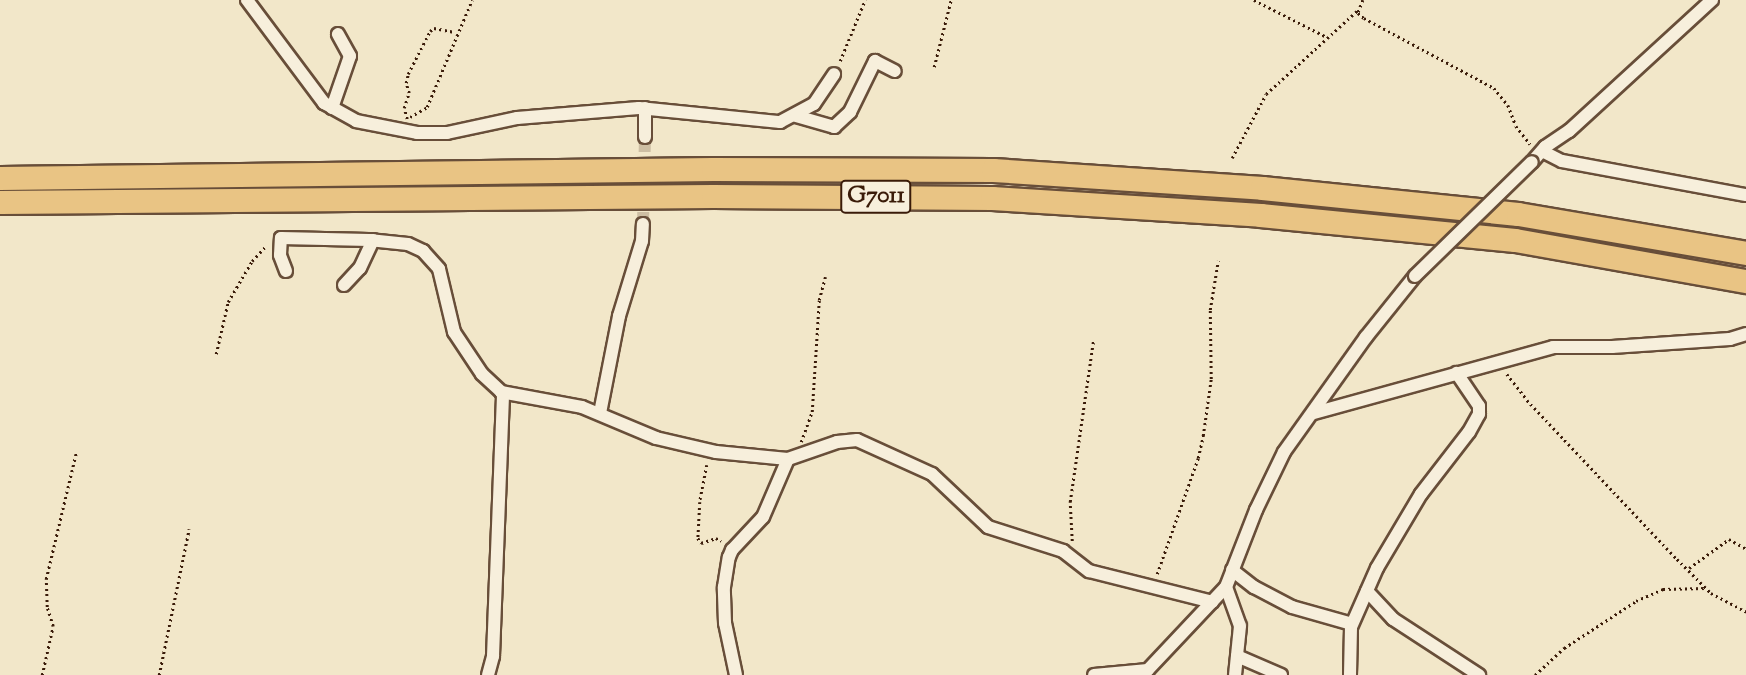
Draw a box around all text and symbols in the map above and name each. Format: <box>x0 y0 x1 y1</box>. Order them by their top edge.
road number: G7011 <box>839 178 913 216</box>

